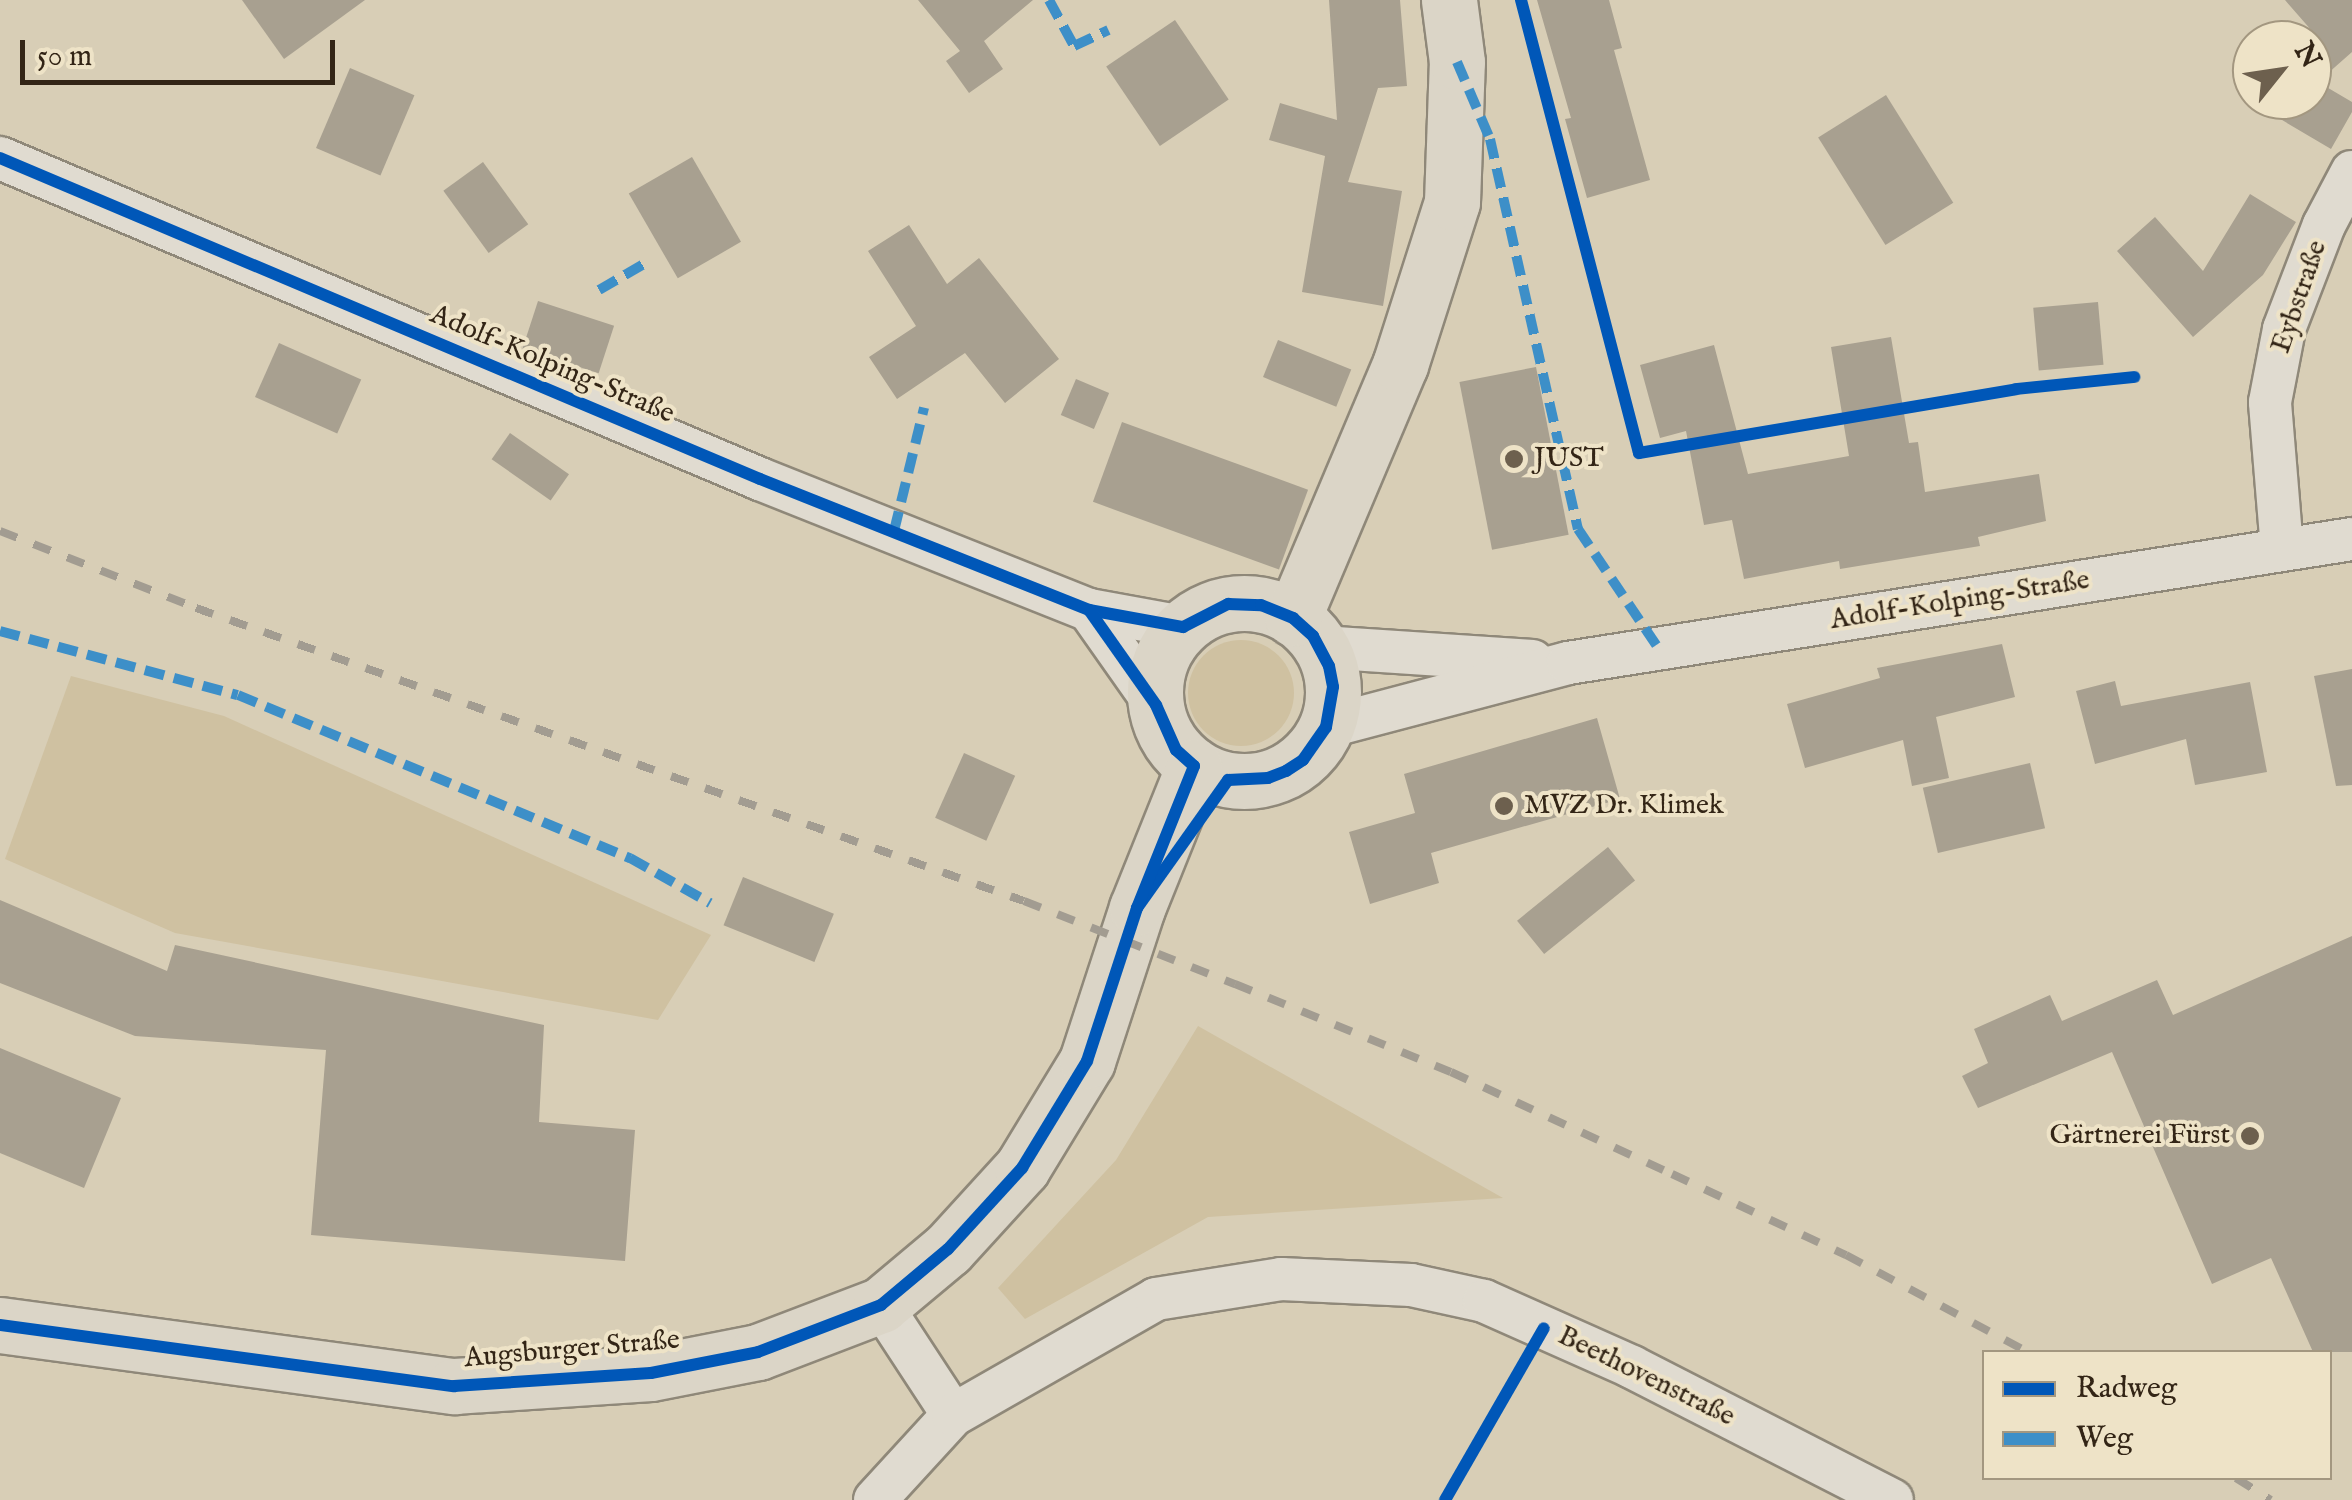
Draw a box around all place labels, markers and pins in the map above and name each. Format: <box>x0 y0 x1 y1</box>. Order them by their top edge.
place label: JUST <box>1534 442 1604 476</box>
marker: JUST <box>1503 448 1525 470</box>
place label: MVZ Dr. Klimek <box>1524 789 1724 823</box>
marker: MVZ Dr. Klimek <box>1493 795 1515 817</box>
place label: Gärtnerei Fürst <box>2049 1119 2230 1153</box>
marker: Gärtnerei Fürst <box>2239 1125 2261 1147</box>

